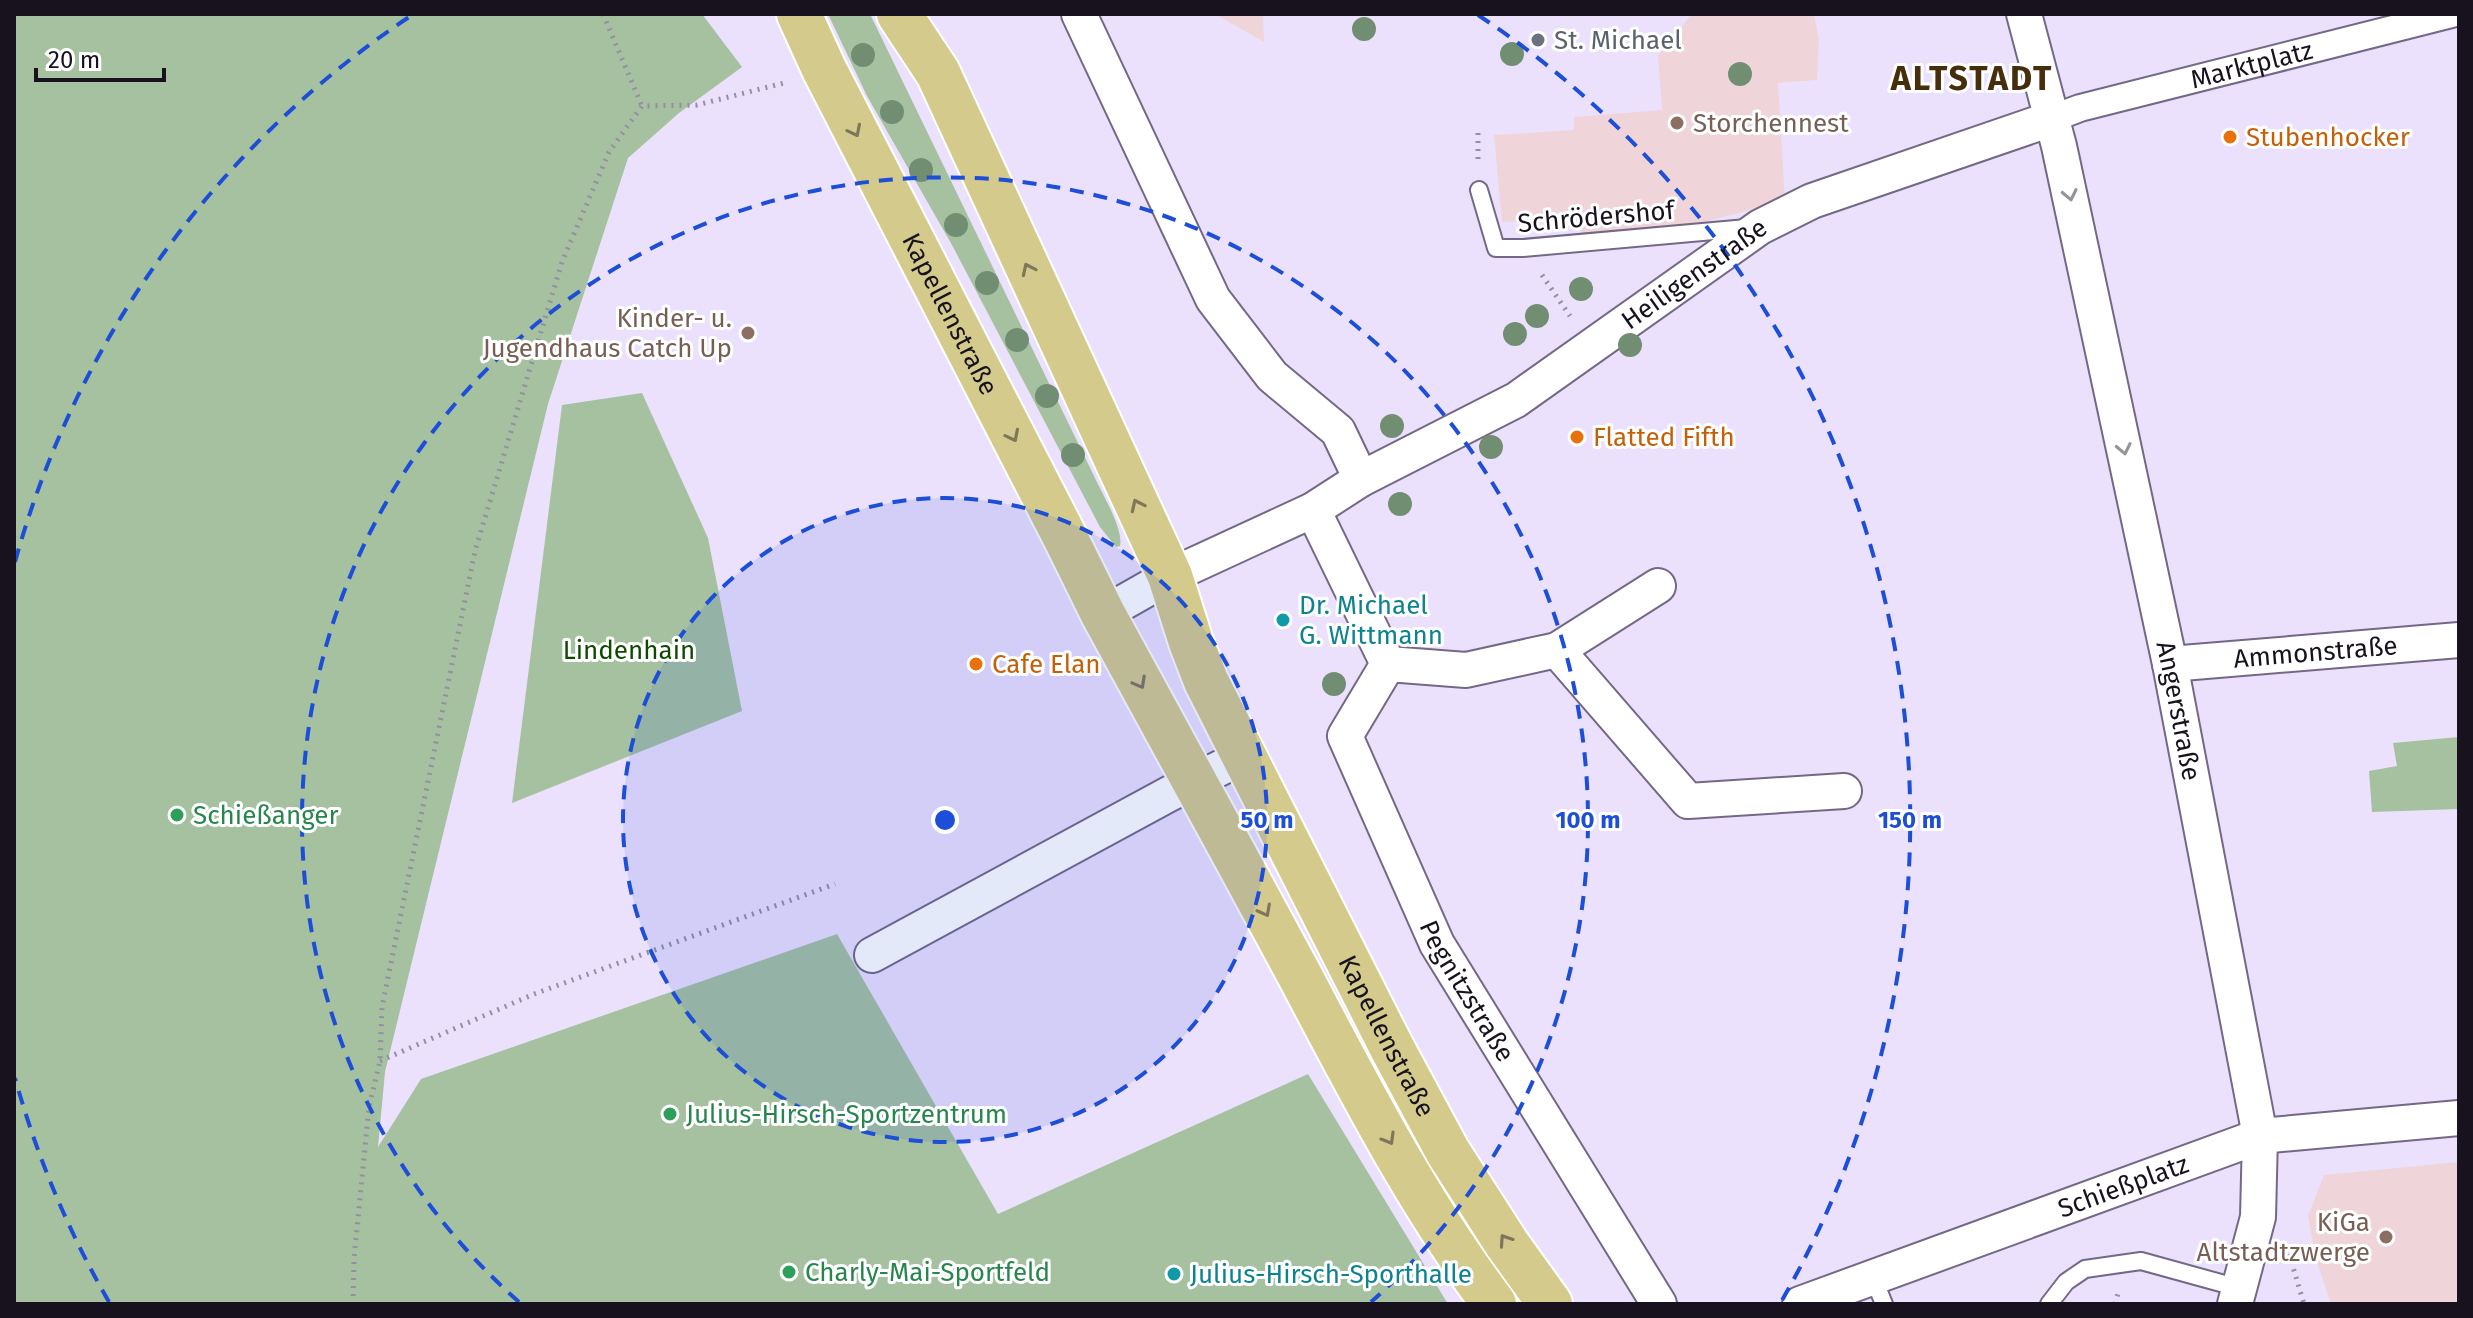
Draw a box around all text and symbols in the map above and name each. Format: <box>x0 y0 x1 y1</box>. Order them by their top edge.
place label: St. Michael <box>1554 25 1682 56</box>
marker: St. Michael <box>1529 31 1547 49</box>
scale bar <box>36 32 164 82</box>
street label: Marktplatz <box>2187 34 2316 95</box>
text: 20 m <box>48 46 100 74</box>
district label: ALTSTADT <box>1890 58 2053 99</box>
place label: Storchennest <box>1693 108 1849 139</box>
marker: Storchennest <box>1668 114 1686 132</box>
place label: Stubenhocker <box>2246 122 2410 153</box>
one-way arrow <box>846 123 861 138</box>
marker: Stubenhocker <box>2221 128 2239 146</box>
one-way arrow <box>2061 188 2078 201</box>
street label: Schrödershof <box>1516 195 1678 239</box>
street label: Heiligenstraße <box>1615 212 1773 336</box>
street label: Kapellenstraße <box>896 228 1005 400</box>
one-way arrow <box>1022 263 1038 277</box>
place label: Kinder- u. Jugendhaus Catch Up <box>483 303 732 364</box>
marker: Kinder- u. Jugendhaus Catch Up <box>739 324 757 342</box>
place label: Flatted Fifth <box>1593 422 1735 453</box>
one-way arrow <box>1004 427 1019 442</box>
marker: Flatted Fifth <box>1568 428 1586 446</box>
one-way arrow <box>2115 442 2132 455</box>
one-way arrow <box>1131 499 1147 513</box>
place label: Dr. Michael G. Wittmann <box>1299 590 1443 651</box>
marker: Dr. Michael G. Wittmann <box>1274 611 1292 629</box>
street label: Ammonstraße <box>2232 630 2399 674</box>
park label: Lindenhain <box>563 635 695 666</box>
street label: Angerstraße <box>2150 638 2207 783</box>
place label: Cafe Elan <box>992 649 1101 680</box>
marker: Cafe Elan <box>967 655 985 673</box>
one-way arrow <box>1131 675 1146 689</box>
place label: Schießanger <box>193 800 338 831</box>
marker: Schießanger <box>168 806 186 824</box>
centre of rings <box>931 806 959 834</box>
text: 50 m <box>1241 806 1293 834</box>
text: 100 m <box>1555 806 1621 834</box>
text: 150 m <box>1878 806 1942 834</box>
one-way arrow <box>1255 903 1270 917</box>
street label: Pegnitzstraße <box>1413 915 1521 1067</box>
street label: Kapellenstraße <box>1332 950 1442 1122</box>
place label: Julius-Hirsch-Sportzentrum <box>686 1099 1007 1130</box>
marker: Julius-Hirsch-Sportzentrum <box>661 1105 679 1123</box>
one-way arrow <box>1379 1131 1395 1145</box>
street label: Schießplatz <box>2054 1148 2193 1224</box>
place label: KiGa Altstadtzwerge <box>2197 1207 2370 1268</box>
marker: KiGa Altstadtzwerge <box>2377 1228 2395 1246</box>
one-way arrow <box>1500 1235 1515 1249</box>
place label: Charly-Mai-Sportfeld <box>805 1257 1050 1288</box>
place label: Julius-Hirsch-Sporthalle <box>1190 1259 1472 1290</box>
marker: Charly-Mai-Sportfeld <box>780 1263 798 1281</box>
marker: Julius-Hirsch-Sporthalle <box>1165 1265 1183 1283</box>

